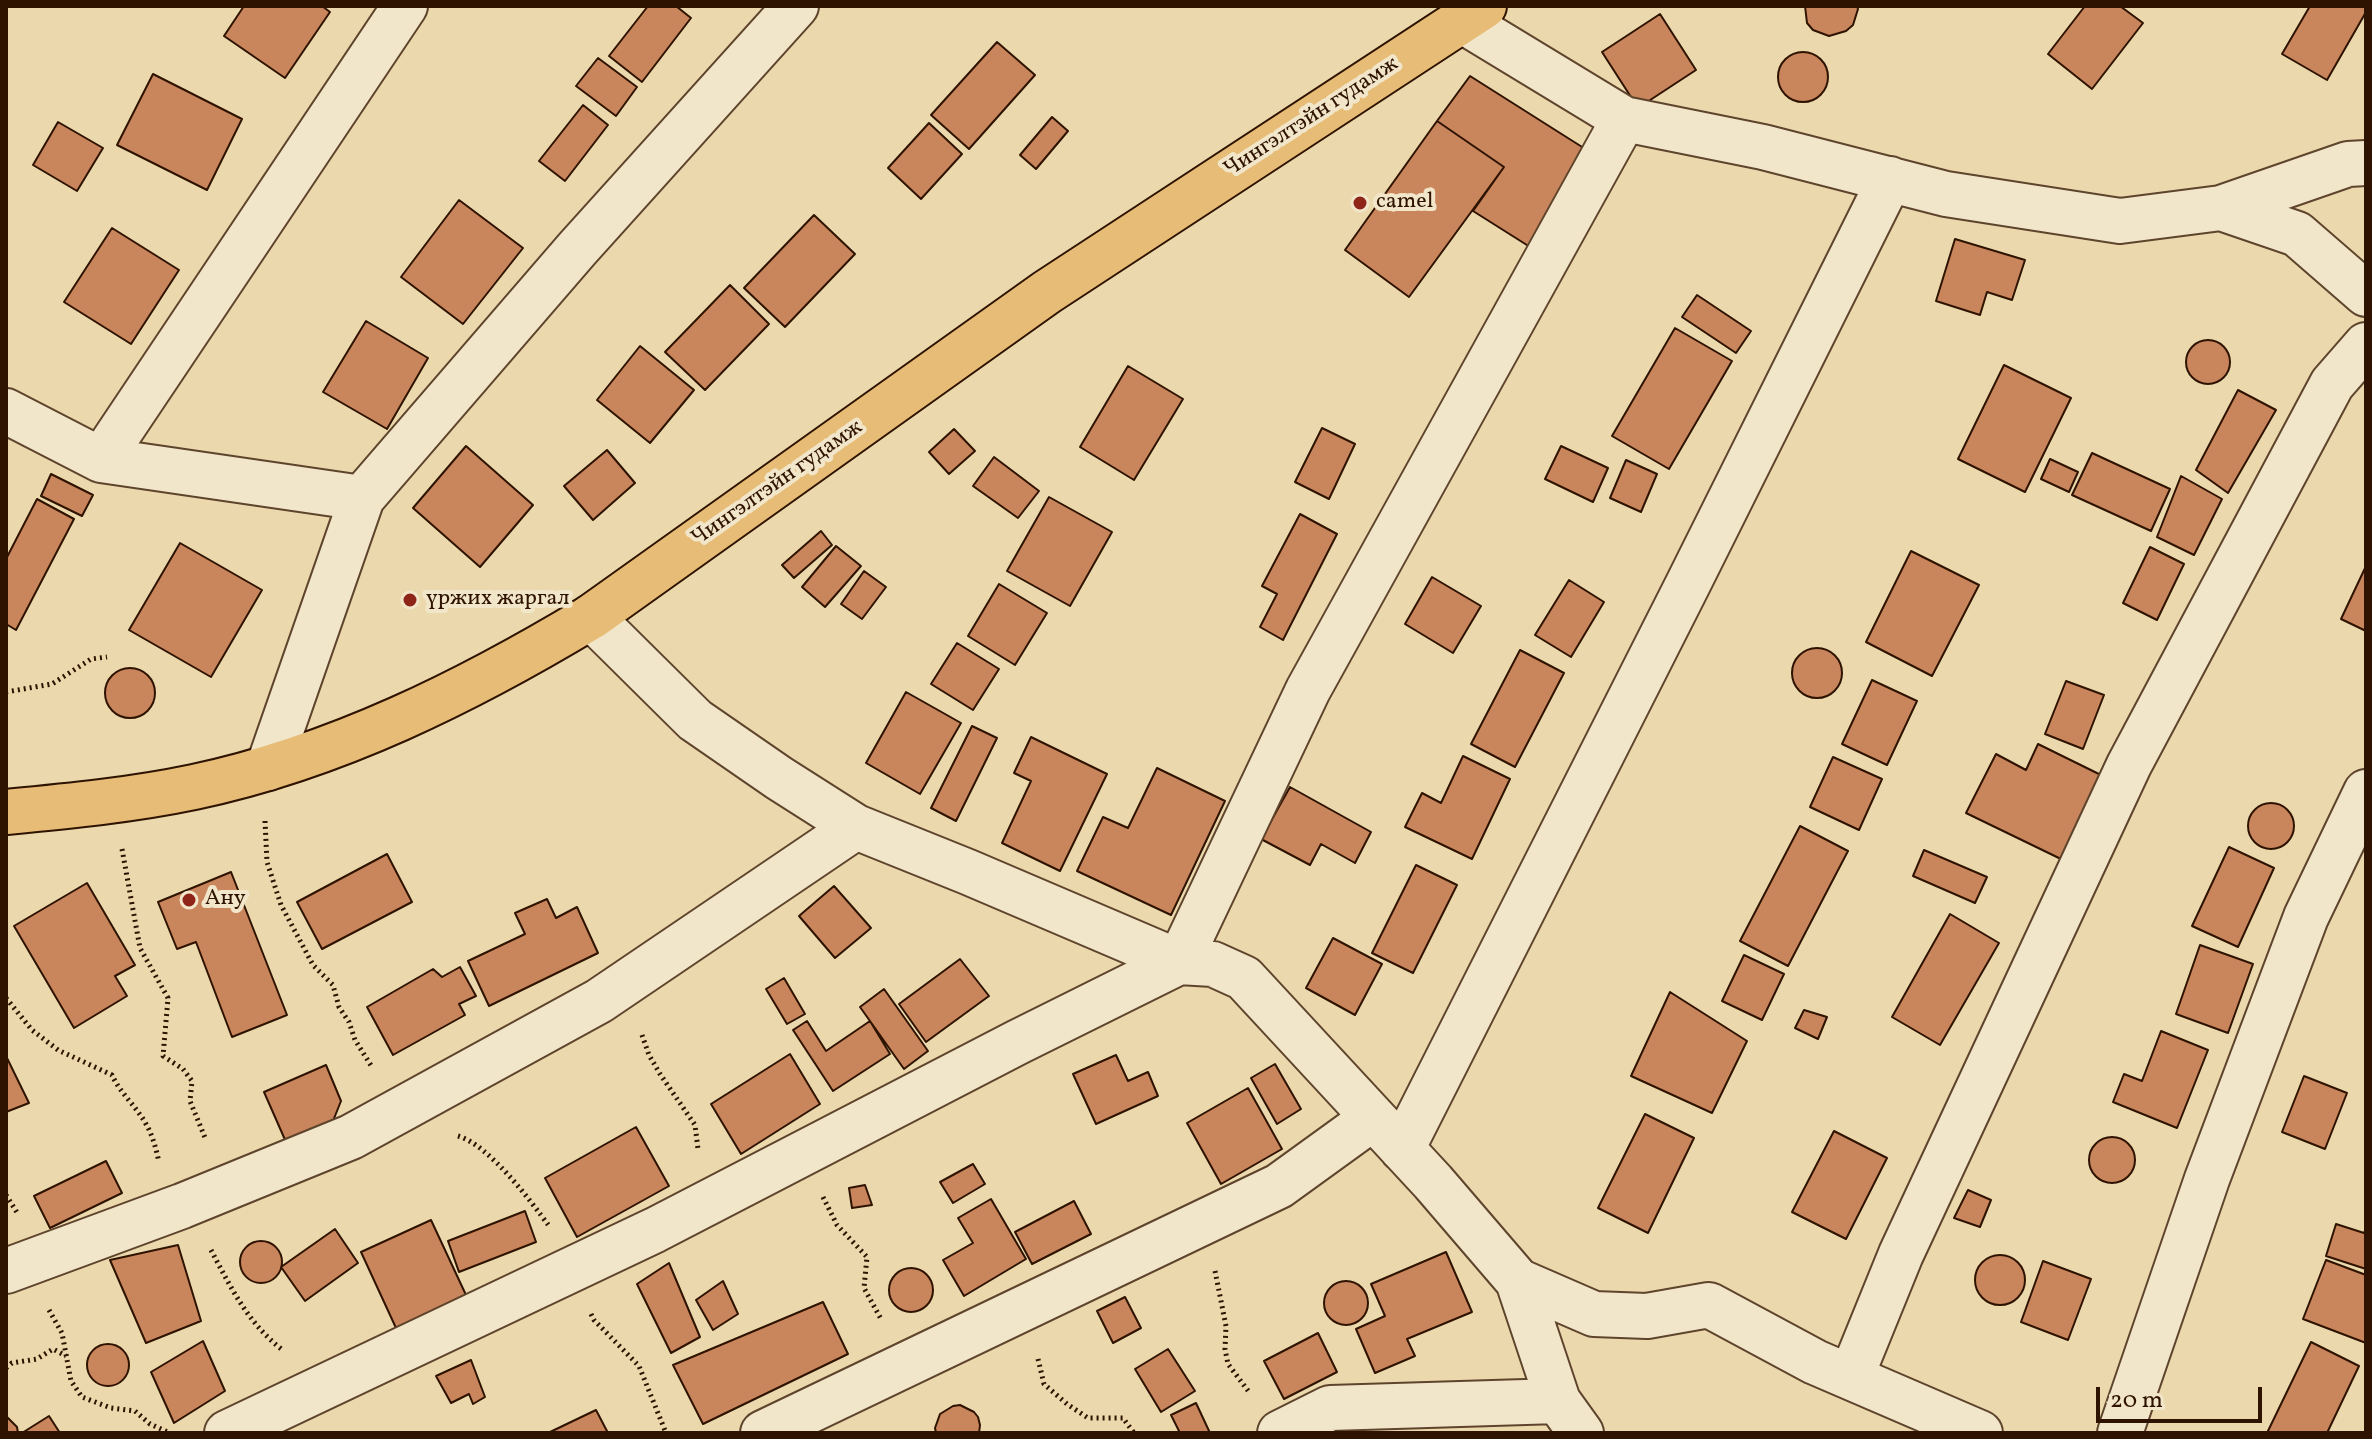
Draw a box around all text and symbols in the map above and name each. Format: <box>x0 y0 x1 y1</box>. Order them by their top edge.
street label: Чингэлтэйн гудамж <box>1220 52 1404 184</box>
place label: camel <box>1376 190 1433 216</box>
marker: camel <box>1351 194 1369 212</box>
street label: Чингэлтэйн гудамж <box>687 415 869 553</box>
place label: үржих жаргал <box>426 587 570 613</box>
marker: үржих жаргал <box>401 591 419 609</box>
place label: Ану <box>205 887 246 913</box>
marker: Ану <box>180 891 198 909</box>
scale bar <box>2100 1371 2266 1421</box>
text: 20 m <box>2110 1384 2163 1418</box>

